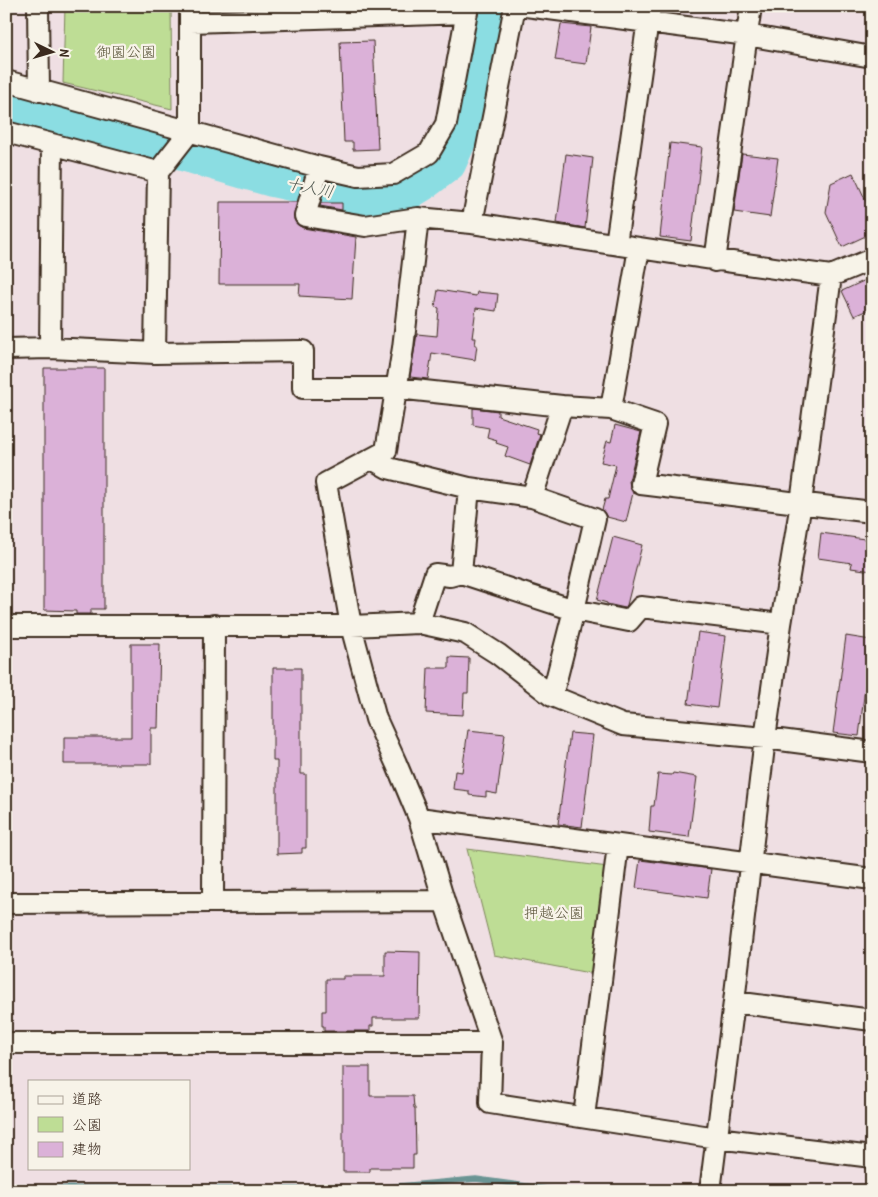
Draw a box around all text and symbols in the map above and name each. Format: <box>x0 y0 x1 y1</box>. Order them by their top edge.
north arrow <box>28 28 78 78</box>
park label: 御園公園 <box>96 41 156 62</box>
text: N <box>56 49 75 58</box>
water label: 十人川 <box>284 172 336 202</box>
park label: 押越公園 <box>524 902 584 923</box>
legend <box>28 1080 190 1170</box>
text: 道路 <box>72 1088 102 1109</box>
text: 公園 <box>72 1114 102 1135</box>
text: 建物 <box>72 1138 102 1159</box>

